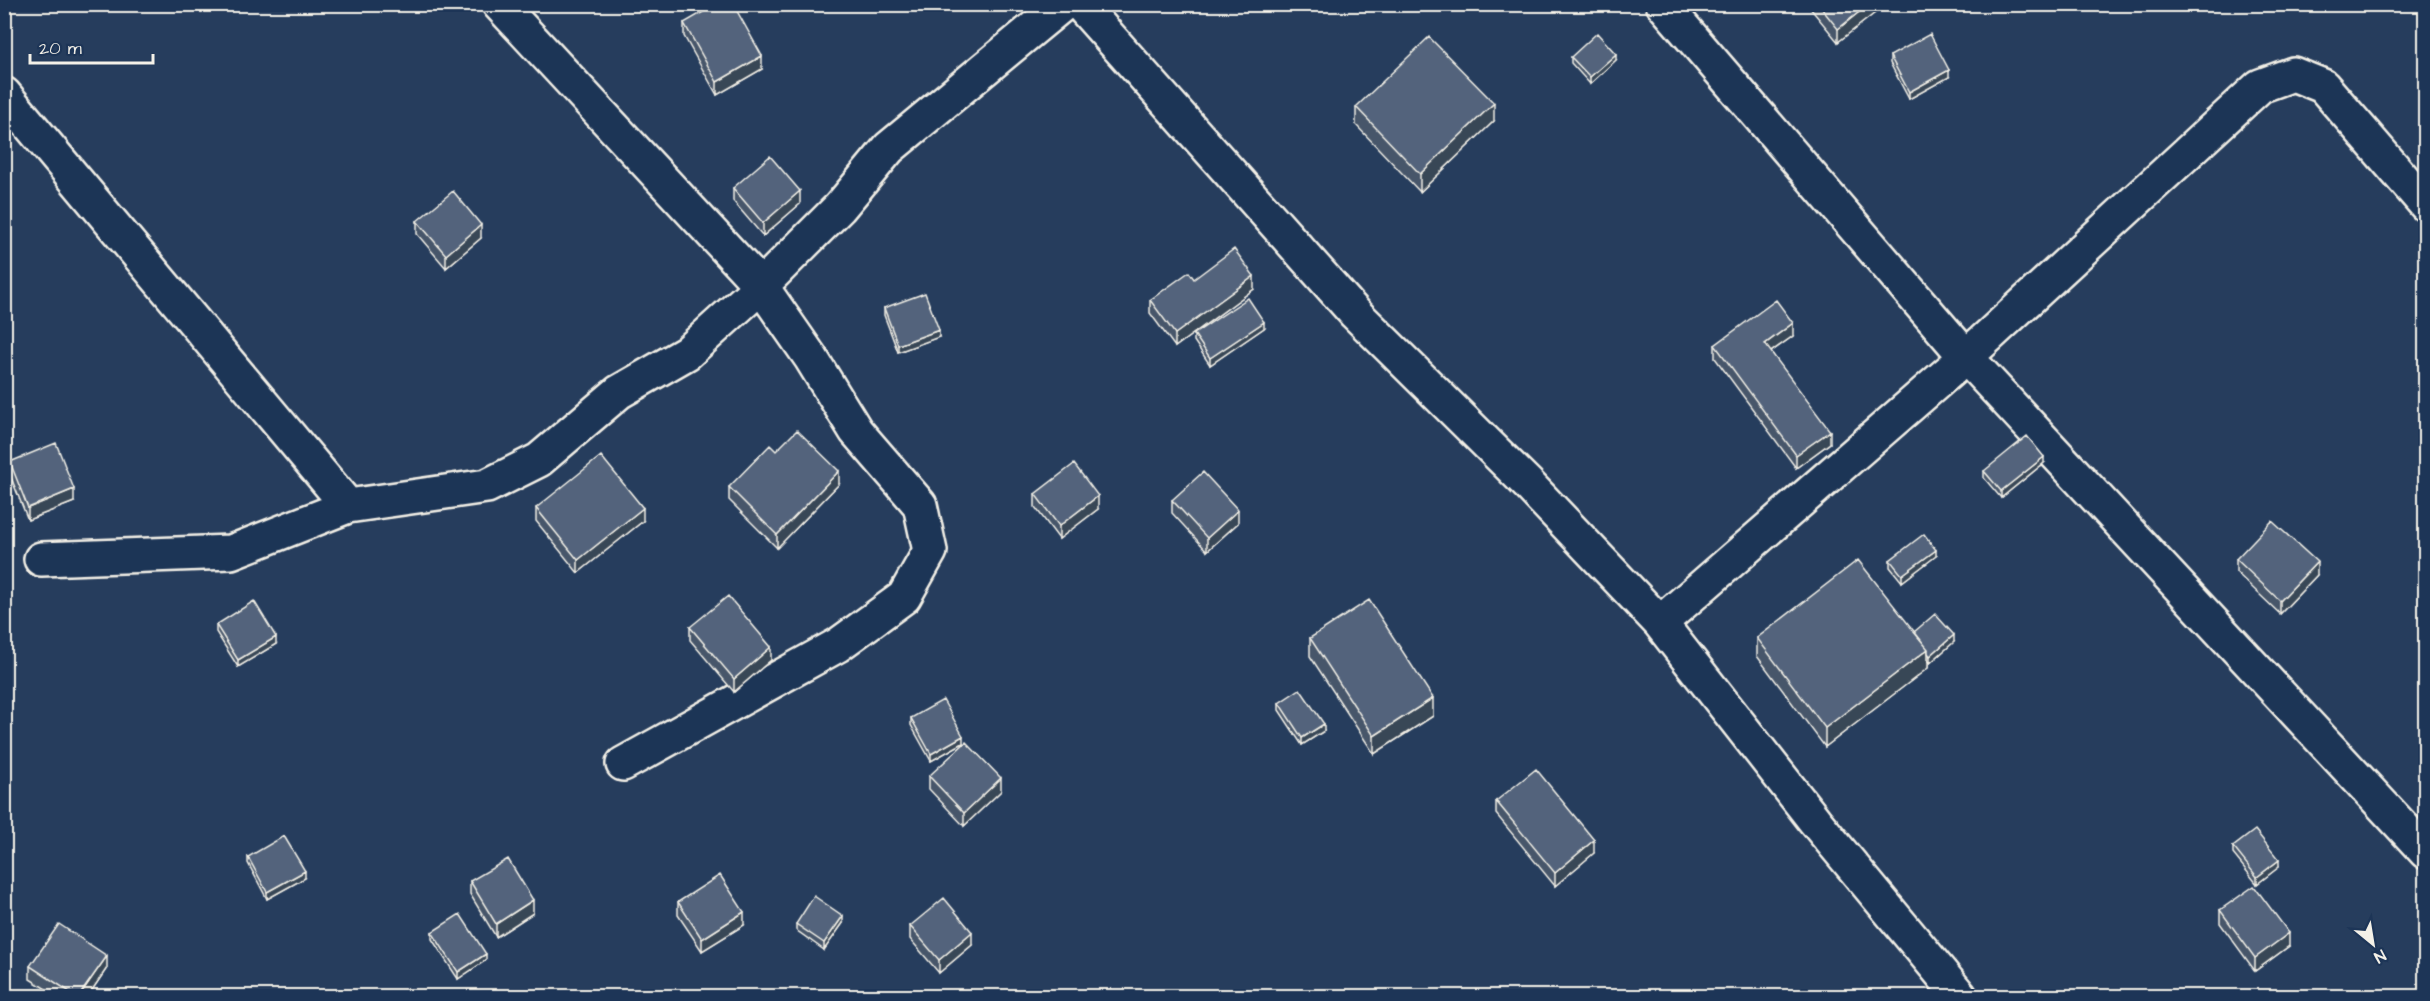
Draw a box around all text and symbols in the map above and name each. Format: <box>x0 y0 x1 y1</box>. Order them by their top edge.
scale bar <box>30 27 153 65</box>
text: 20 m <box>39 36 82 61</box>
north arrow <box>2343 914 2403 974</box>
text: N <box>2370 944 2390 968</box>

